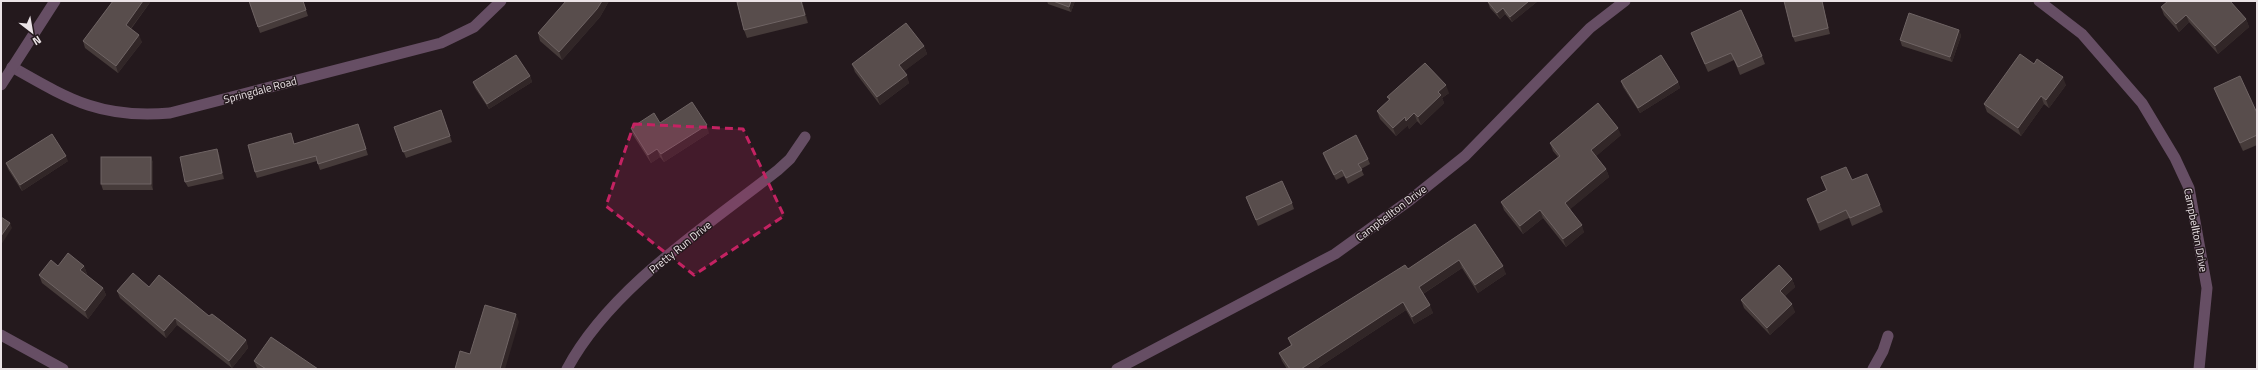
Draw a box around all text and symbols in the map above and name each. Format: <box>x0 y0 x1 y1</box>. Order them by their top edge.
north arrow <box>12 12 52 52</box>
text: N <box>30 32 45 49</box>
street label: Springdale Road <box>222 72 299 107</box>
street label: Campbellton Drive <box>1352 181 1430 245</box>
street label: Campbellton Drive <box>2180 187 2212 274</box>
street label: Pretty Run Drive <box>645 217 715 277</box>

